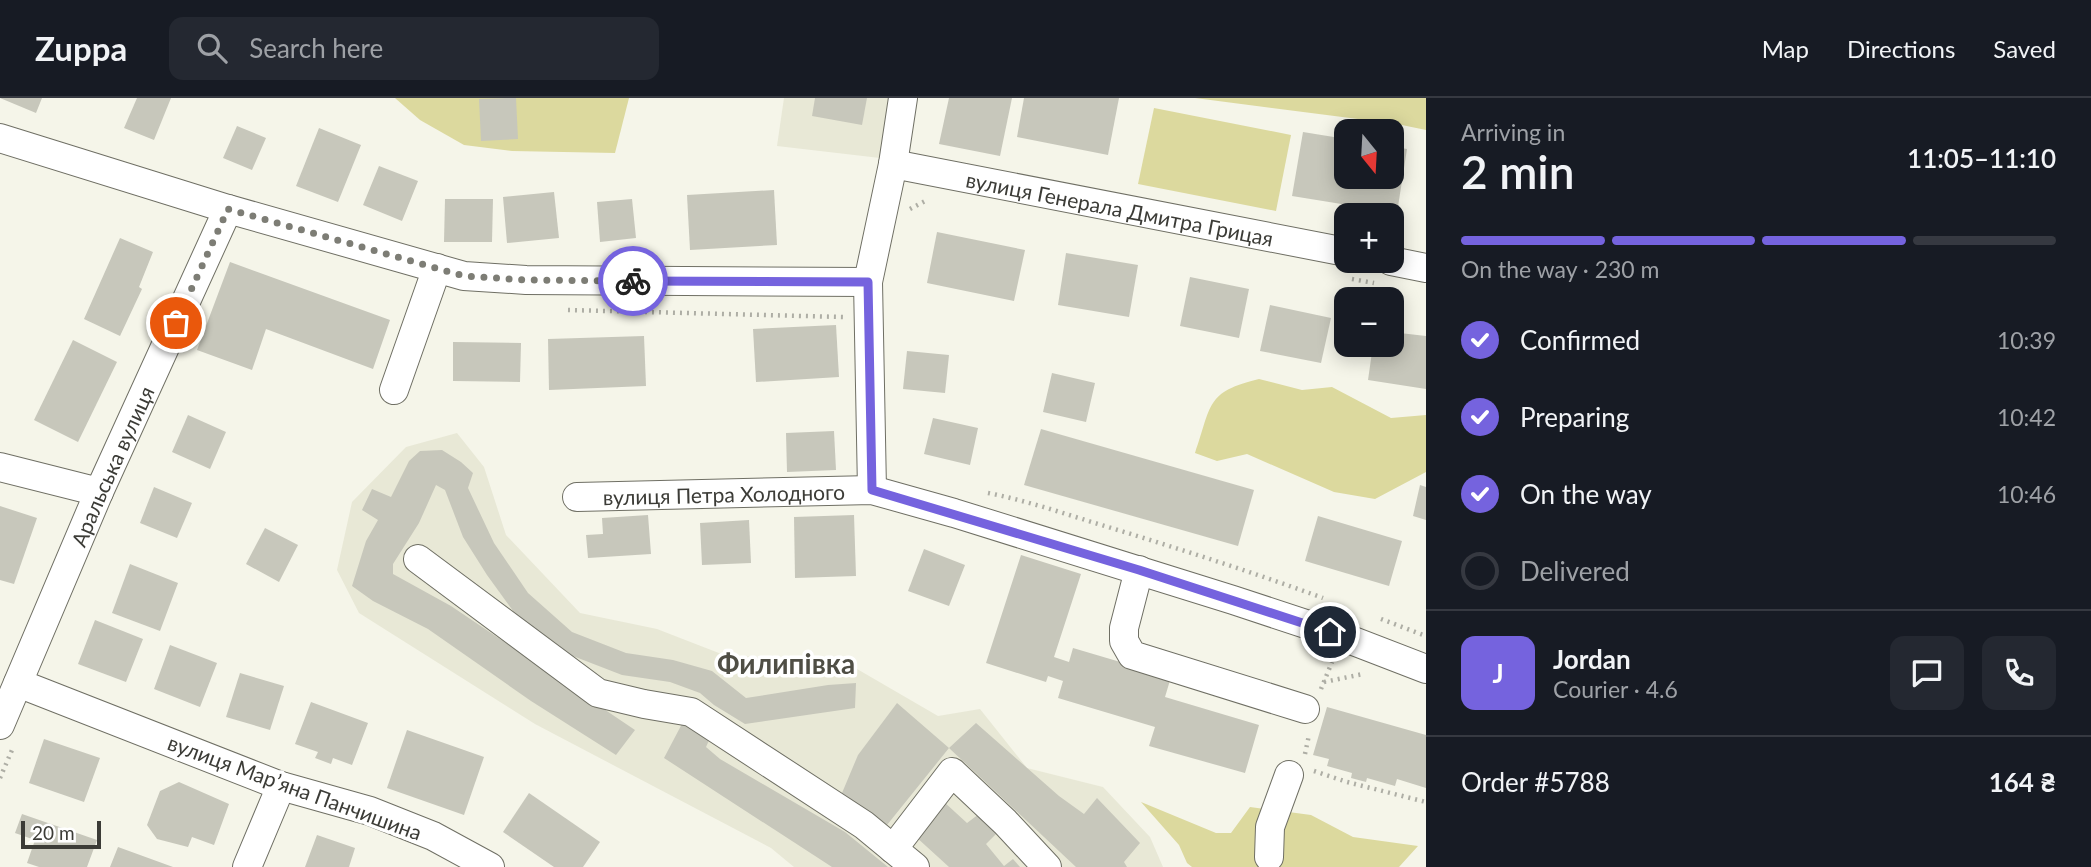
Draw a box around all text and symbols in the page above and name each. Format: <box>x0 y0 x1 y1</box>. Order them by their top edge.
search box <box>169 17 659 80</box>
text: Zuppa <box>35 28 127 68</box>
icon: search <box>193 29 231 67</box>
text: Search here <box>249 32 383 64</box>
text: Map <box>1762 34 1809 63</box>
text: Directions <box>1847 34 1955 63</box>
text: Saved <box>1993 34 2056 63</box>
text: Arriving in <box>1461 118 1565 146</box>
north arrow <box>1334 119 1404 189</box>
map controls <box>1334 119 1404 357</box>
text: 11:05–11:10 <box>1907 142 2056 174</box>
text: 2 min <box>1461 144 1575 199</box>
street label: вулиця Генерала Дмитра Грицая <box>964 166 1276 250</box>
button: + <box>1334 203 1404 273</box>
courier <box>598 246 668 316</box>
text: On the way · 230 m <box>1461 255 1660 283</box>
icon: bike <box>614 262 652 300</box>
button: − <box>1334 287 1404 357</box>
pin <box>146 293 206 353</box>
icon: bag <box>157 304 195 342</box>
icon: check <box>1461 321 1499 359</box>
text: Confirmed <box>1520 324 1640 356</box>
text: 10:39 <box>1997 326 2056 354</box>
street label: Аральська вулиця <box>65 382 158 550</box>
icon: check <box>1461 398 1499 436</box>
text: Preparing <box>1520 401 1629 433</box>
text: 10:42 <box>1997 403 2056 431</box>
icon: check <box>1461 475 1499 513</box>
street label: вулиця Петра Холодного <box>603 478 845 509</box>
text: On the way <box>1520 478 1652 510</box>
text: 10:46 <box>1997 480 2056 508</box>
text: Delivered <box>1520 555 1630 587</box>
pin <box>1300 602 1360 662</box>
icon: home <box>1311 613 1349 651</box>
button: chat <box>1890 636 1964 710</box>
button: phone <box>1982 636 2056 710</box>
text: Jordan <box>1553 643 1631 675</box>
district label: Филипівка <box>717 646 855 680</box>
text: J <box>1492 657 1504 689</box>
text: Courier · 4.6 <box>1553 675 1678 703</box>
street label: вулиця Марʼяна Панчишина <box>165 729 425 845</box>
text: Order #5788 <box>1461 766 1610 798</box>
text: 164 ₴ <box>1989 766 2056 798</box>
scale bar <box>21 818 102 850</box>
text: 20 m <box>32 821 75 844</box>

